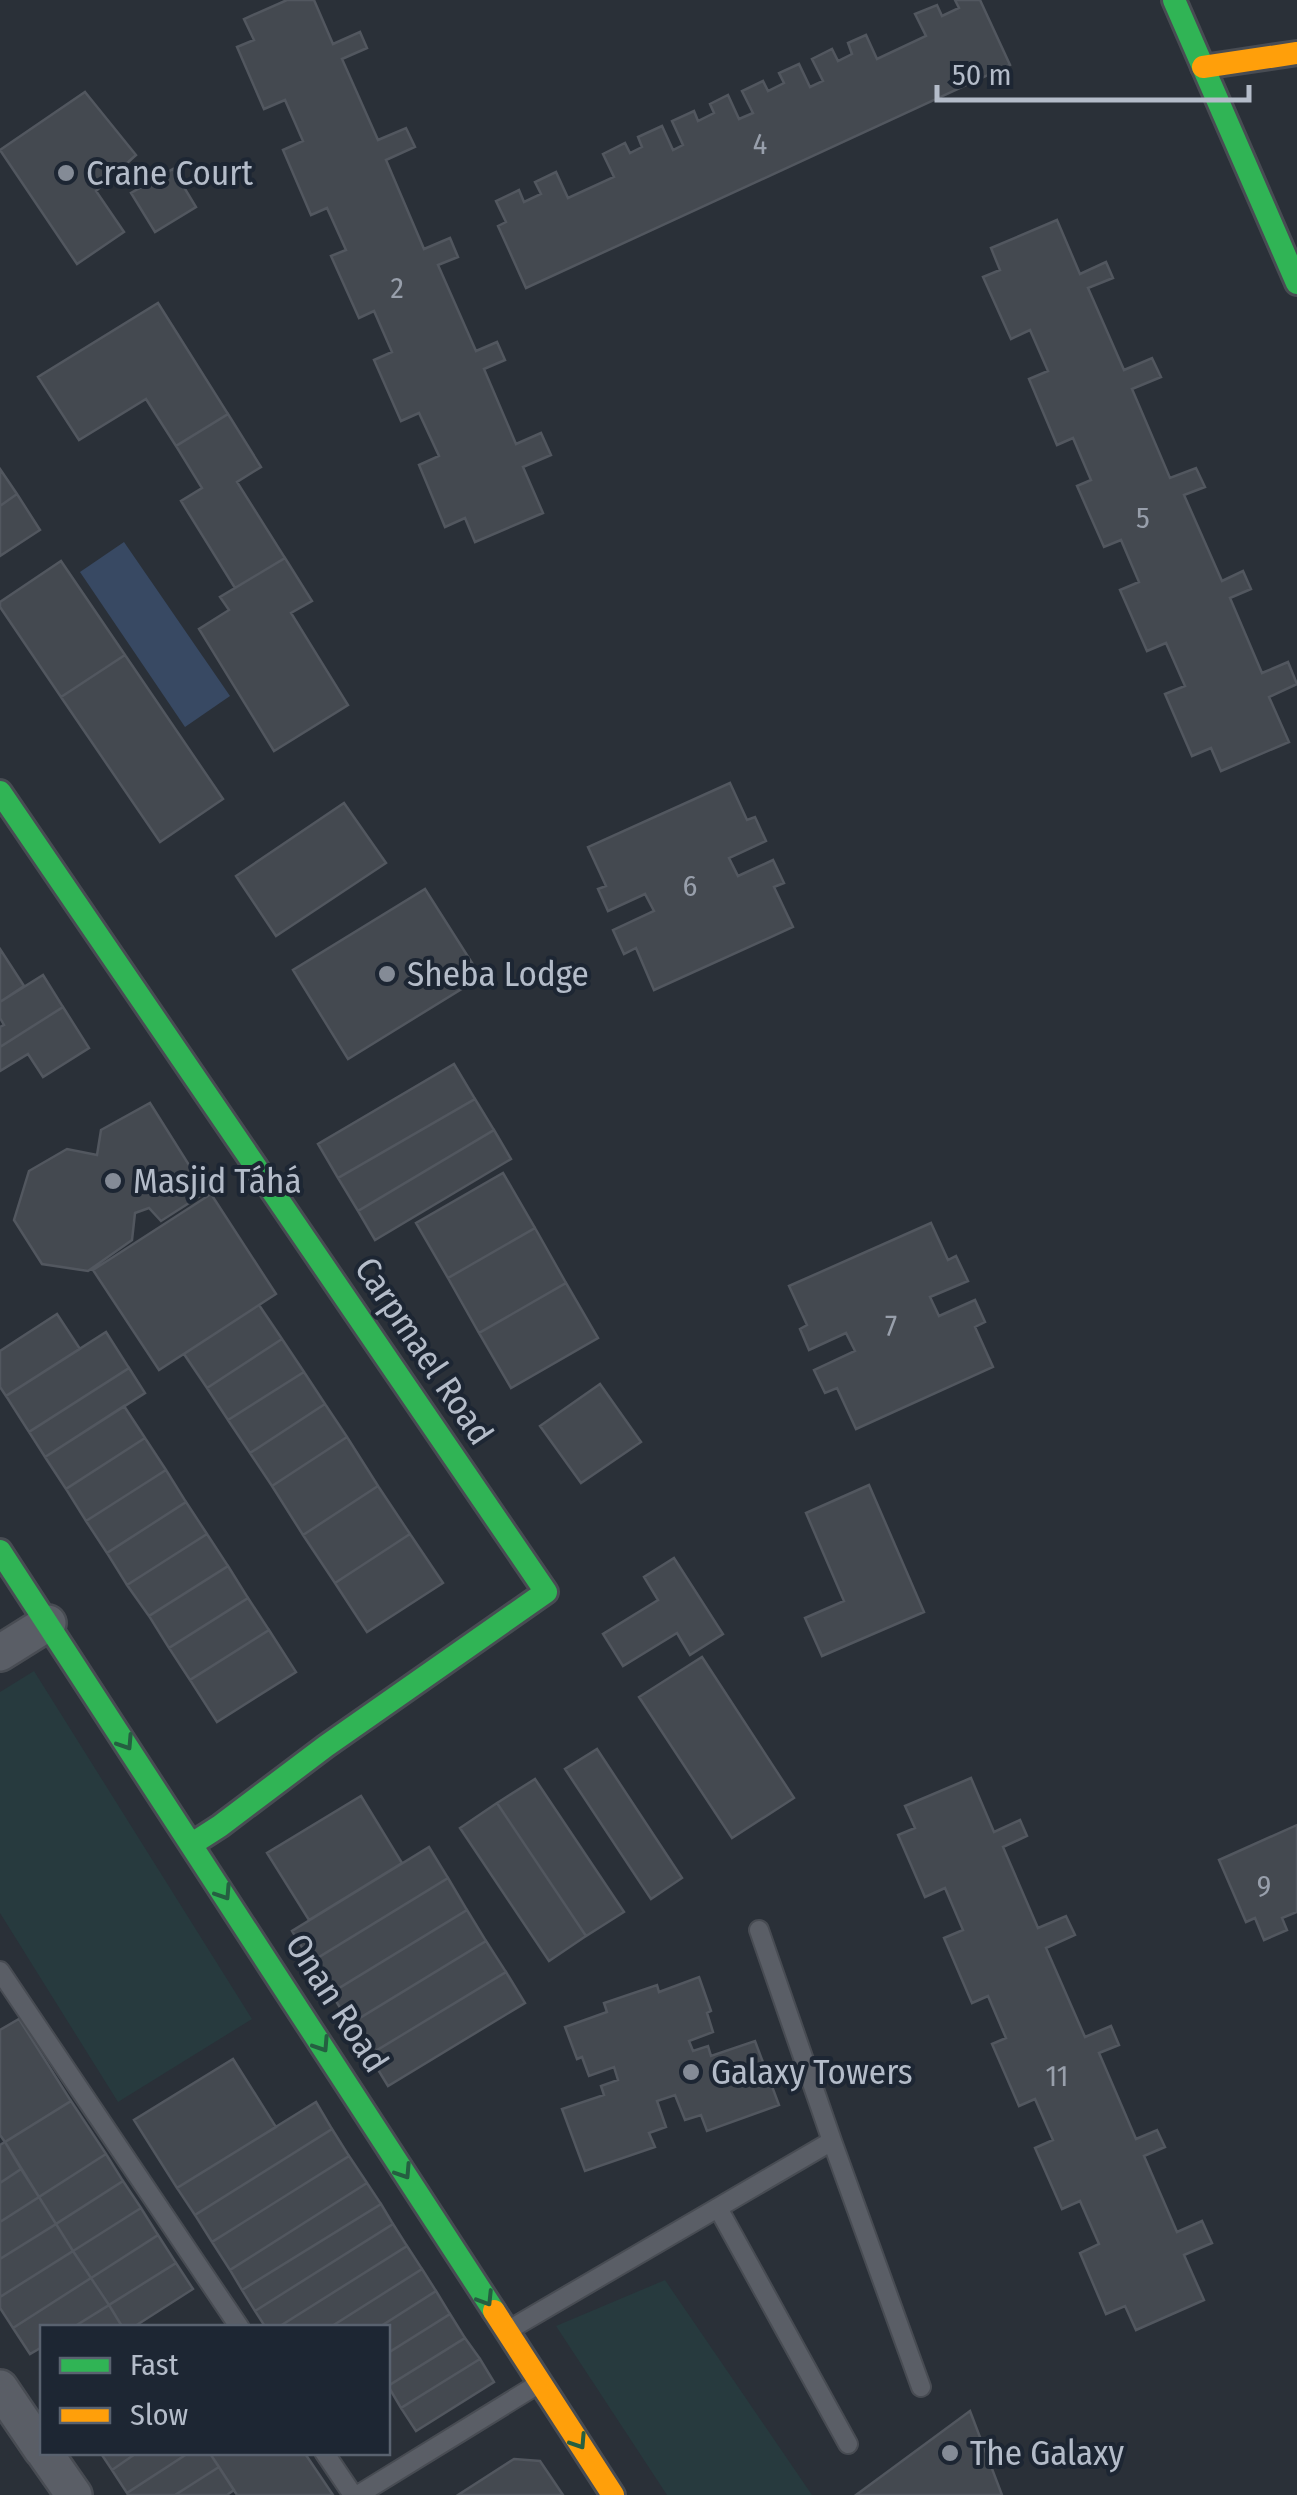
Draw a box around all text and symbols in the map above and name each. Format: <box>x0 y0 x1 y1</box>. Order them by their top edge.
scale bar <box>937 40 1250 102</box>
text: 50 m <box>952 57 1012 93</box>
house number: 4 <box>753 126 767 162</box>
place label: Crane Court <box>86 152 254 194</box>
marker: Crane Court <box>55 162 77 184</box>
house number: 2 <box>390 270 404 306</box>
house number: 5 <box>1136 500 1150 536</box>
house number: 6 <box>683 868 697 904</box>
place label: Sheba Lodge <box>407 953 589 995</box>
marker: Sheba Lodge <box>376 963 398 985</box>
place label: Masjid Táhá <box>133 1160 302 1202</box>
marker: Masjid Táhá <box>102 1170 124 1192</box>
street label: Carpmael Road <box>346 1249 502 1453</box>
house number: 7 <box>885 1308 897 1344</box>
one-way arrow <box>113 1732 132 1750</box>
house number: 9 <box>1257 1868 1271 1904</box>
one-way arrow <box>212 1882 231 1900</box>
street label: Onan Road <box>277 1926 397 2080</box>
one-way arrow <box>310 2034 329 2052</box>
place label: Galaxy Towers <box>711 2051 913 2093</box>
house number: 11 <box>1046 2058 1068 2094</box>
marker: Galaxy Towers <box>680 2061 702 2083</box>
one-way arrow <box>392 2161 411 2179</box>
one-way arrow <box>474 2288 493 2306</box>
legend <box>40 2325 390 2455</box>
text: Fast <box>130 2347 179 2383</box>
text: Slow <box>130 2397 188 2433</box>
one-way arrow <box>566 2431 585 2449</box>
place label: The Galaxy <box>970 2432 1125 2474</box>
marker: The Galaxy <box>939 2442 961 2464</box>

